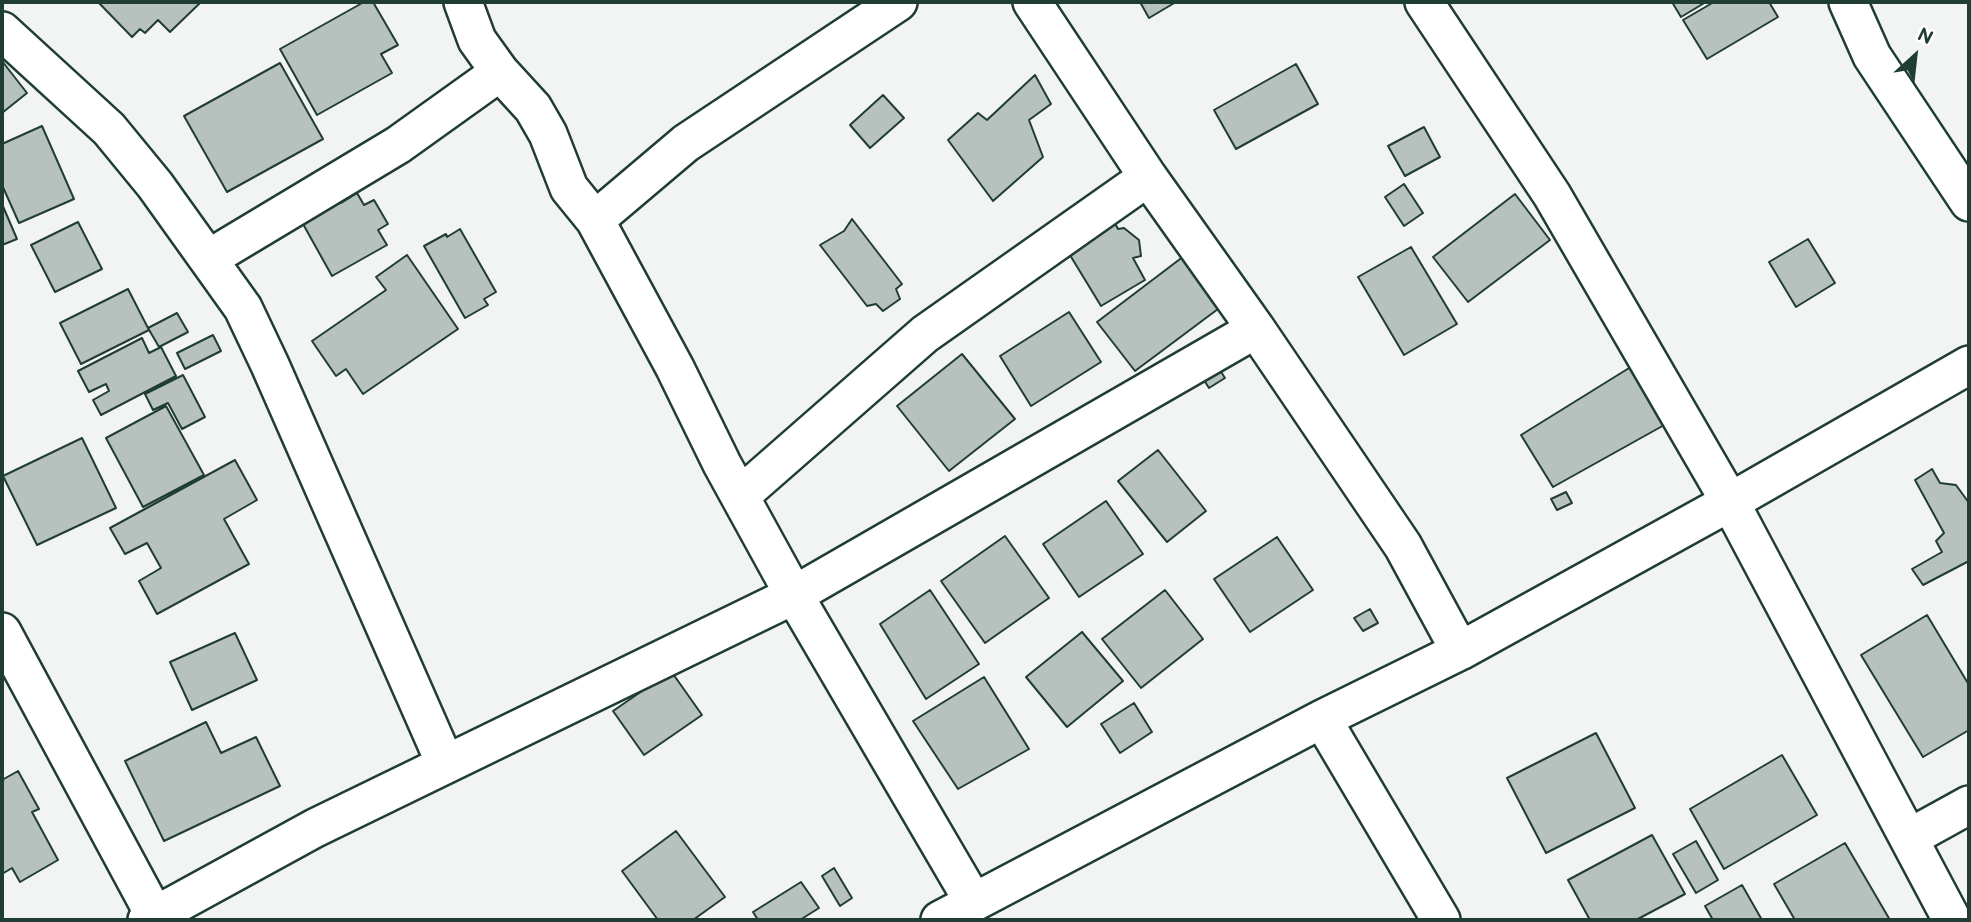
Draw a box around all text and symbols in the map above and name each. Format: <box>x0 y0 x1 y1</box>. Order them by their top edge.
north arrow <box>1880 21 1950 91</box>
text: N <box>1913 23 1936 50</box>

